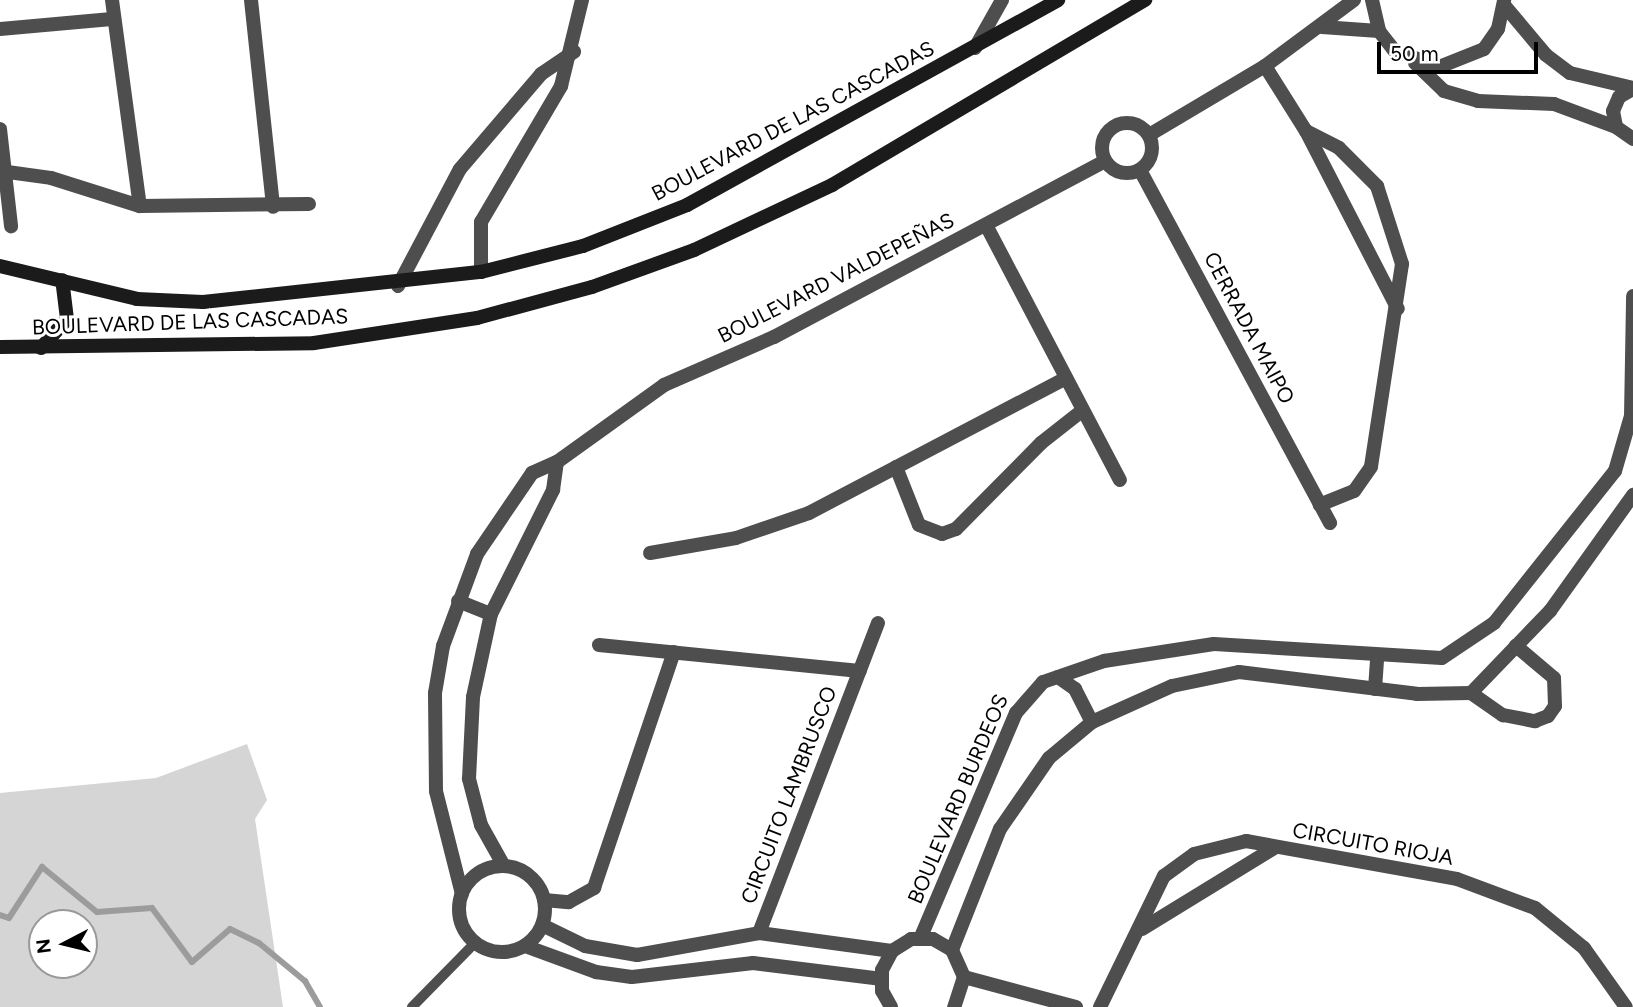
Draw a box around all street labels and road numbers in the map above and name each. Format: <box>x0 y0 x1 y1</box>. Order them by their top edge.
street label: BOULEVARD DE LAS CASCADAS <box>647 36 939 206</box>
street label: BOULEVARD VALDEPEÑAS <box>714 207 958 349</box>
street label: CERRADA MAIPO <box>1198 248 1300 408</box>
street label: BOULEVARD DE LAS CASCADAS <box>31 304 349 340</box>
street label: CIRCUITO LAMBRUSCO <box>736 683 842 907</box>
street label: BOULEVARD BURDEOS <box>902 691 1014 907</box>
street label: CIRCUITO RIOJA <box>1291 817 1455 871</box>

